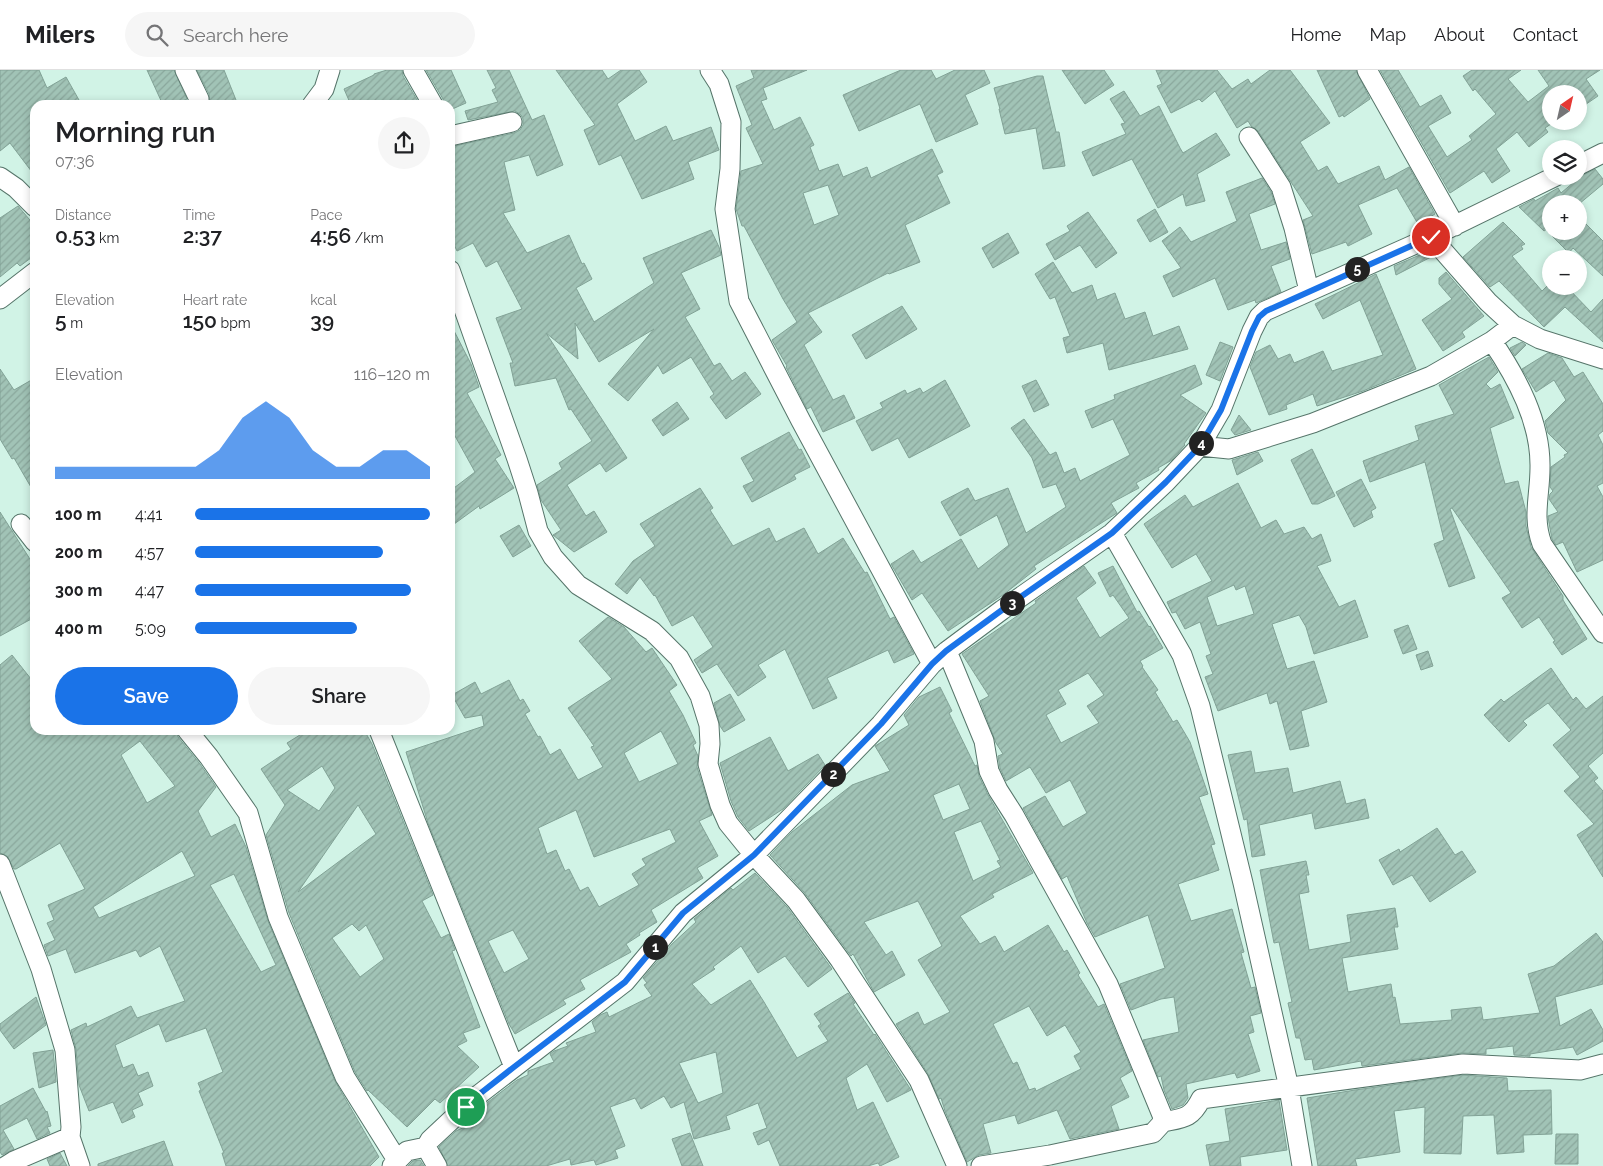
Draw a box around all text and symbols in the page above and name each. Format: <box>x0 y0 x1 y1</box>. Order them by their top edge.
search box <box>125 12 475 57</box>
text: Milers <box>25 20 95 49</box>
icon: search <box>143 21 171 49</box>
text: Search here <box>183 24 289 46</box>
text: Home <box>1290 24 1341 45</box>
text: Map <box>1369 24 1406 45</box>
text: About <box>1434 24 1485 45</box>
text: Contact <box>1513 24 1578 45</box>
north arrow <box>1542 85 1588 130</box>
map controls <box>1542 85 1587 295</box>
text: Morning run <box>55 116 215 149</box>
button: share <box>378 117 430 169</box>
button: layers <box>1542 140 1587 185</box>
text: 07:36 <box>55 152 94 171</box>
button: + <box>1542 195 1587 240</box>
text: Distance <box>55 207 111 223</box>
text: Time <box>183 207 215 223</box>
text: Pace <box>310 207 342 223</box>
pin <box>1410 216 1452 258</box>
text: 0.53 <box>55 223 95 248</box>
text: 2:37 <box>183 223 222 248</box>
text: 4:56 <box>310 223 351 248</box>
icon: check <box>1417 223 1445 251</box>
text: km <box>95 230 119 246</box>
text: /km <box>351 230 384 246</box>
button: − <box>1542 250 1587 295</box>
pin: 5 <box>1344 256 1370 282</box>
text: 5 <box>1354 261 1361 277</box>
text: Elevation <box>55 292 114 308</box>
text: Heart rate <box>183 292 247 308</box>
text: kcal <box>310 292 337 308</box>
text: 5 <box>55 308 67 333</box>
text: 150 <box>183 308 217 333</box>
text: 39 <box>310 308 334 333</box>
text: m <box>67 315 83 331</box>
text: bpm <box>217 315 251 331</box>
text: Elevation <box>55 365 123 384</box>
text: 116–120 m <box>354 365 430 384</box>
pin: 4 <box>1188 430 1214 456</box>
text: 4 <box>1198 435 1206 451</box>
text: 100 m <box>55 505 101 524</box>
text: 4:41 <box>135 505 162 524</box>
text: 200 m <box>55 543 102 562</box>
text: 4:57 <box>135 543 164 562</box>
text: 300 m <box>55 581 102 600</box>
text: 4:47 <box>135 581 164 600</box>
pin: 3 <box>1000 590 1024 616</box>
text: 3 <box>1009 595 1016 611</box>
text: 400 m <box>55 619 103 638</box>
text: 5:09 <box>135 619 166 638</box>
button: Save <box>55 667 238 725</box>
button: Share <box>248 667 430 725</box>
pin: 2 <box>820 762 846 786</box>
text: 2 <box>830 766 837 782</box>
pin: 1 <box>642 934 668 960</box>
text: 1 <box>652 939 659 955</box>
pin <box>445 1086 487 1128</box>
icon: arrive <box>452 1093 480 1121</box>

